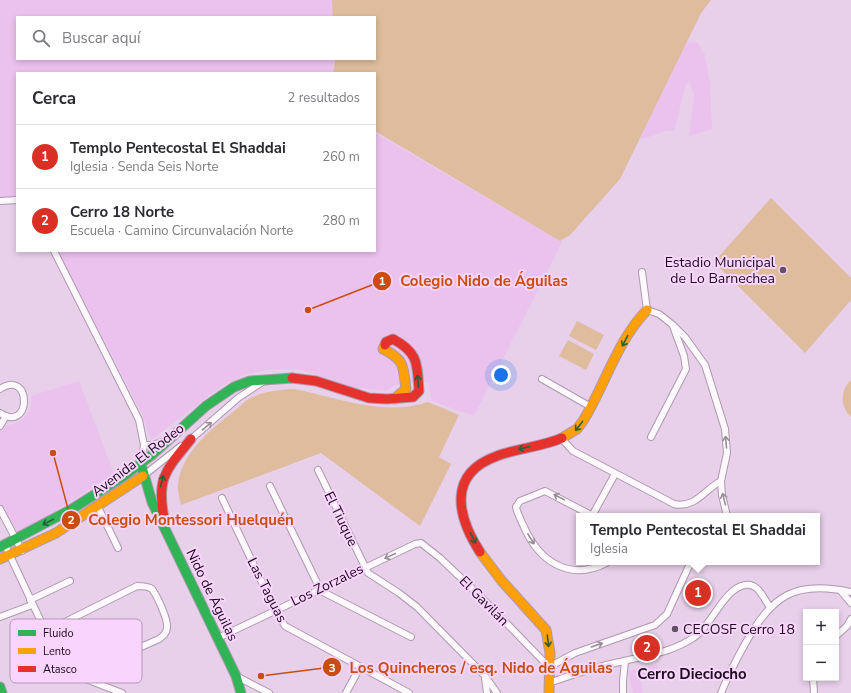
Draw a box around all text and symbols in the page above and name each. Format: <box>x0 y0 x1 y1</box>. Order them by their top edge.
search box <box>16 16 376 60</box>
icon: search <box>30 27 52 49</box>
text: Buscar aquí <box>62 28 140 48</box>
text: Cerca <box>32 87 76 110</box>
text: 2 resultados <box>288 89 360 107</box>
text: Templo Pentecostal El Shaddai <box>70 138 286 158</box>
text: 1 <box>41 148 49 166</box>
text: 260 m <box>322 148 360 166</box>
text: Iglesia · Senda Seis Norte <box>70 158 218 176</box>
text: Cerro 18 Norte <box>70 202 174 222</box>
text: 2 <box>41 212 49 230</box>
text: 280 m <box>322 212 360 230</box>
text: Escuela · Camino Circunvalación Norte <box>70 222 293 240</box>
place label: Estadio Municipal de Lo Barnechea <box>665 253 776 288</box>
marker: Estadio Municipal de Lo Barnechea <box>778 265 788 275</box>
callout: Colegio Nido de Águilas <box>372 268 576 295</box>
text: Colegio Nido de Águilas <box>400 271 568 291</box>
text: 1 <box>378 273 386 289</box>
one-way arrow <box>620 335 628 347</box>
your location <box>491 365 511 385</box>
one-way arrow <box>414 375 422 388</box>
street label: Avenida El Rodeo <box>88 419 188 501</box>
one-way arrow <box>575 420 583 431</box>
one-way arrow <box>201 421 212 430</box>
one-way arrow <box>723 436 730 449</box>
one-way arrow <box>517 445 530 453</box>
one-way arrow <box>159 475 166 488</box>
street label: El Tiuque <box>320 488 362 550</box>
one-way arrow <box>720 492 727 505</box>
one-way arrow <box>553 493 565 501</box>
callout: Colegio Montessori Huelquén <box>61 507 302 534</box>
text: Colegio Montessori Huelquén <box>88 510 294 530</box>
text: 2 <box>67 512 75 528</box>
popup <box>576 513 820 565</box>
one-way arrow <box>42 519 54 526</box>
text: Templo Pentecostal El Shaddai <box>590 520 806 540</box>
one-way arrow <box>470 532 477 544</box>
one-way arrow <box>527 533 535 545</box>
text: Iglesia <box>590 540 628 558</box>
street label: Nido de Águilas <box>182 546 243 644</box>
one-way arrow <box>385 553 397 560</box>
street label: Las Taguas <box>243 554 292 626</box>
street label: Los Zorzales <box>288 559 367 611</box>
street label: El Gavilán <box>455 572 513 630</box>
pin: 1 <box>685 578 711 608</box>
map controls <box>803 609 839 681</box>
button: + <box>803 609 839 645</box>
legend <box>10 619 142 683</box>
place label: CECOSF Cerro 18 <box>683 620 795 639</box>
marker: CECOSF Cerro 18 <box>670 624 680 634</box>
text: Fluido <box>43 626 74 641</box>
pin: 2 <box>634 633 660 663</box>
one-way arrow <box>545 634 552 647</box>
one-way arrow <box>590 641 603 648</box>
text: Lento <box>43 644 71 659</box>
button: − <box>803 645 839 681</box>
callout: Los Quincheros / esq. Nido de Águilas <box>322 654 621 681</box>
text: Los Quincheros / esq. Nido de Águilas <box>349 658 613 678</box>
text: 3 <box>328 660 336 676</box>
text: Atasco <box>43 662 77 677</box>
district label: Cerro Dieciocho <box>637 664 747 684</box>

